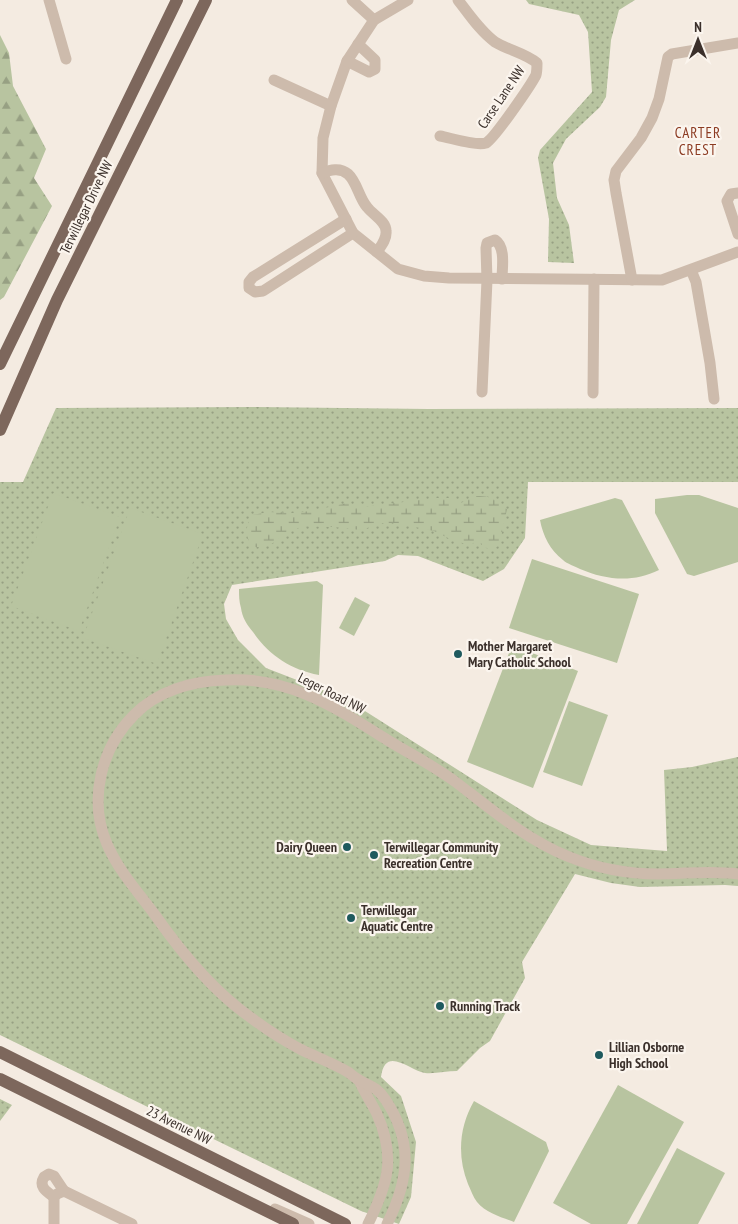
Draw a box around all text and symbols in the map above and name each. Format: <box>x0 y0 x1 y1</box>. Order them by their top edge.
north arrow <box>673 15 723 65</box>
text: N <box>694 18 702 36</box>
street label: Carse Lane NW <box>473 62 529 132</box>
district label: CARTER CREST <box>675 123 721 159</box>
street label: Terwillegar Drive NW <box>56 157 117 257</box>
place label: Mother Margaret Mary Catholic School <box>468 637 572 671</box>
marker: Mother Margaret Mary Catholic School <box>452 648 464 660</box>
street label: Leger Road NW <box>295 668 369 718</box>
place label: Dairy Queen <box>276 838 337 856</box>
place label: Terwillegar Community Recreation Centre <box>384 838 499 872</box>
marker: Dairy Queen <box>341 841 353 853</box>
marker: Terwillegar Community Recreation Centre <box>368 849 380 861</box>
place label: Terwillegar Aquatic Centre <box>360 901 433 935</box>
marker: Terwillegar Aquatic Centre <box>345 912 357 924</box>
place label: Running Track <box>450 997 520 1015</box>
marker: Running Track <box>434 1000 446 1012</box>
place label: Lillian Osborne High School <box>609 1038 684 1072</box>
marker: Lillian Osborne High School <box>593 1049 605 1061</box>
street label: 23 Avenue NW <box>143 1101 215 1149</box>

